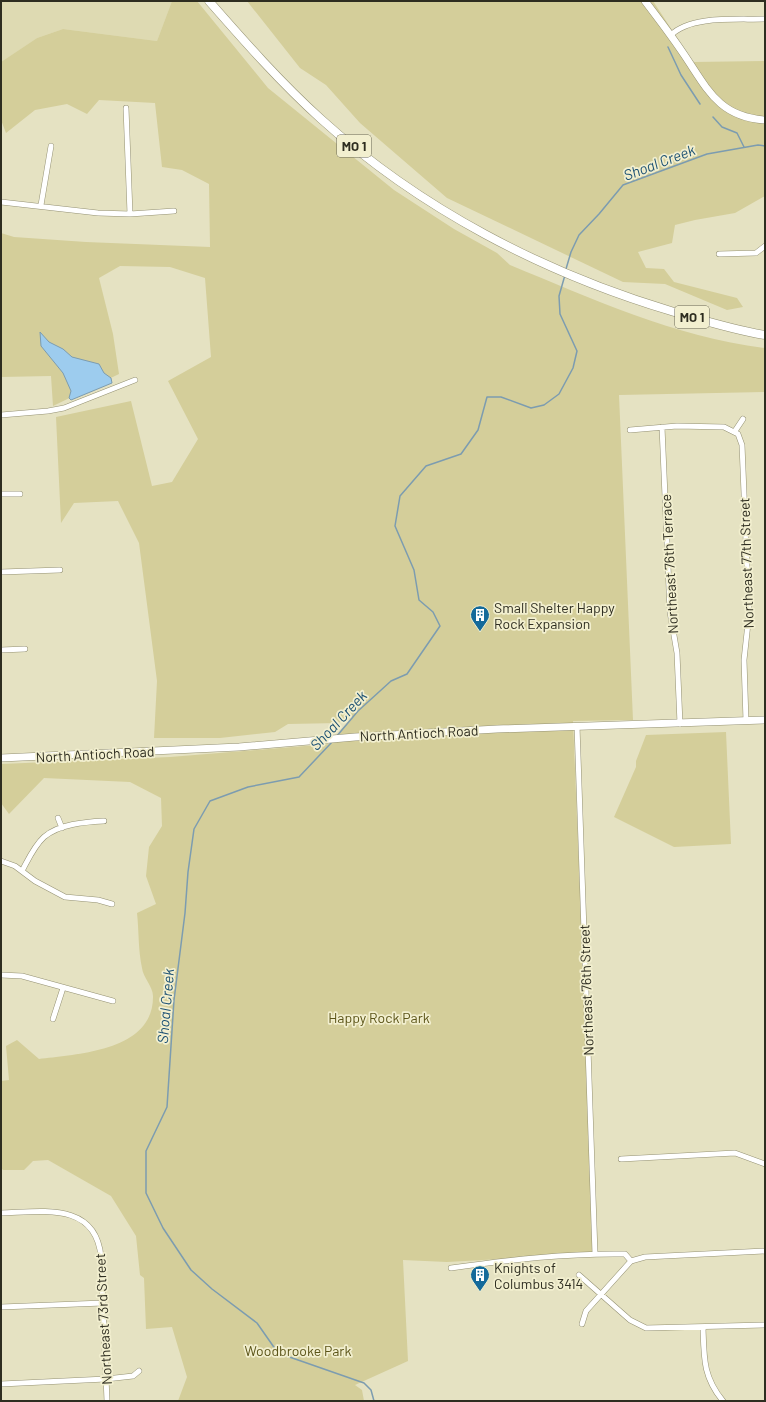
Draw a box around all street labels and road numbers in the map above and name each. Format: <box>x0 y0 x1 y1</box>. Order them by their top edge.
road number: MO 1 <box>337 135 371 157</box>
road number: MO 1 <box>675 306 709 328</box>
street label: Northeast 76th Terrace <box>657 494 681 634</box>
street label: Northeast 77th Street <box>735 497 757 629</box>
street label: North Antioch Road <box>359 721 479 745</box>
street label: North Antioch Road <box>35 742 155 766</box>
street label: Northeast 76th Street <box>575 924 597 1056</box>
street label: Northeast 73rd Street <box>91 1253 115 1385</box>

